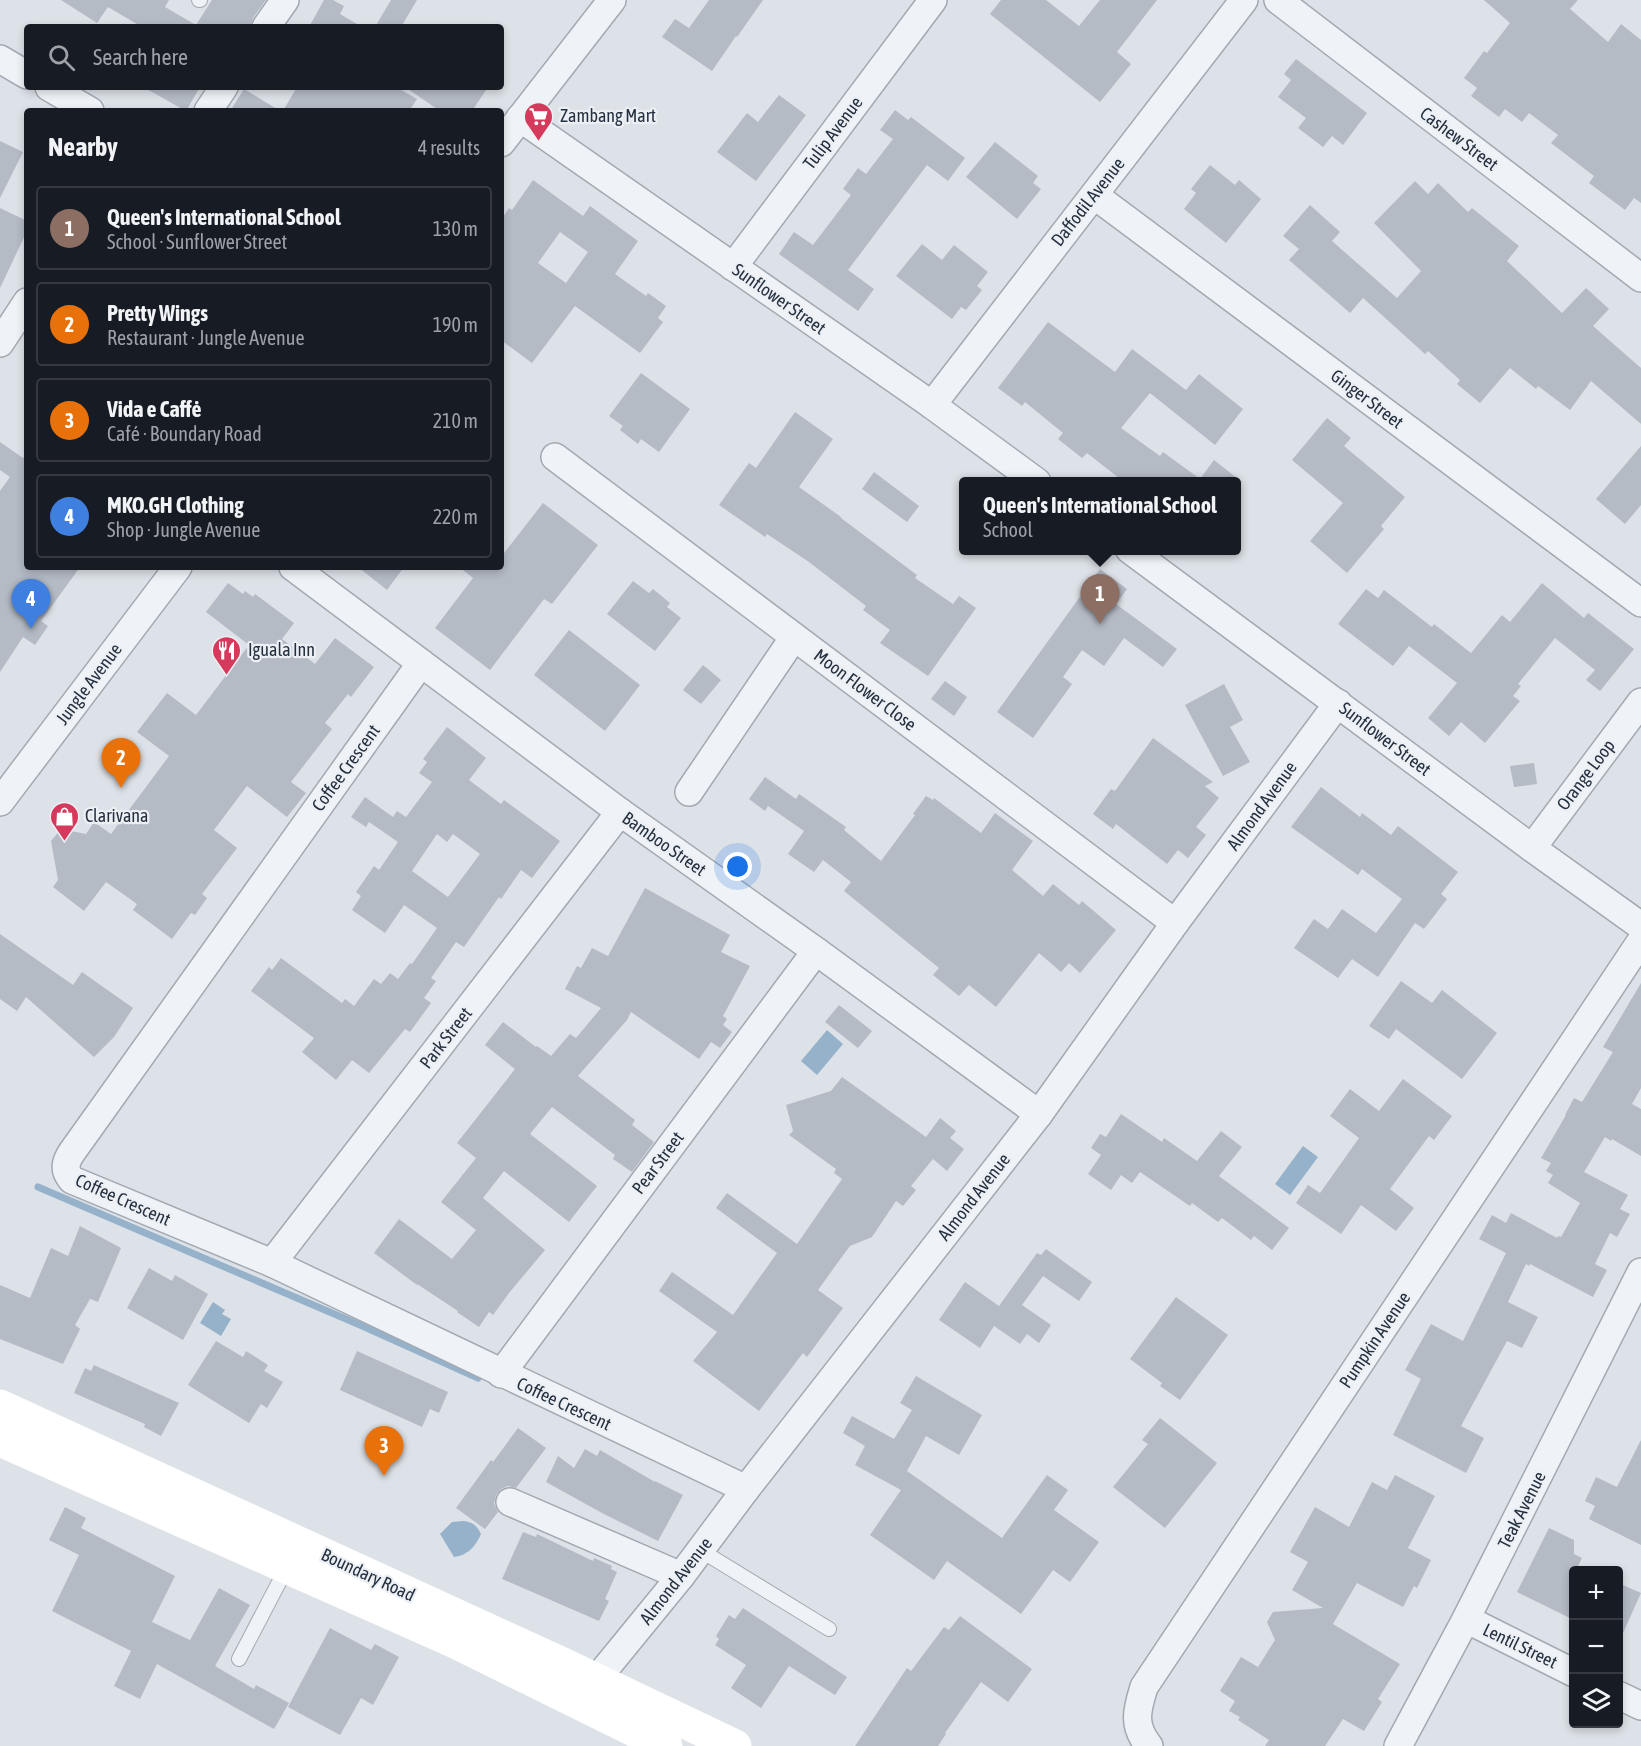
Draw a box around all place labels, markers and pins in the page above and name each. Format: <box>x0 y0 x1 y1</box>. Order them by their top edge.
supermarket icon: Zambang Mart <box>523 100 555 142</box>
place label: Zambang Mart <box>560 105 656 126</box>
pin: 1 <box>1080 574 1120 624</box>
pin: 4 <box>12 580 51 629</box>
restaurant icon: Iguala Inn <box>211 634 243 676</box>
place label: Iguala Inn <box>248 639 315 660</box>
pin: 2 <box>102 738 140 788</box>
shop icon: Clarivana <box>48 800 80 842</box>
place label: Clarivana <box>85 805 148 826</box>
pin: 3 <box>364 1426 404 1476</box>

